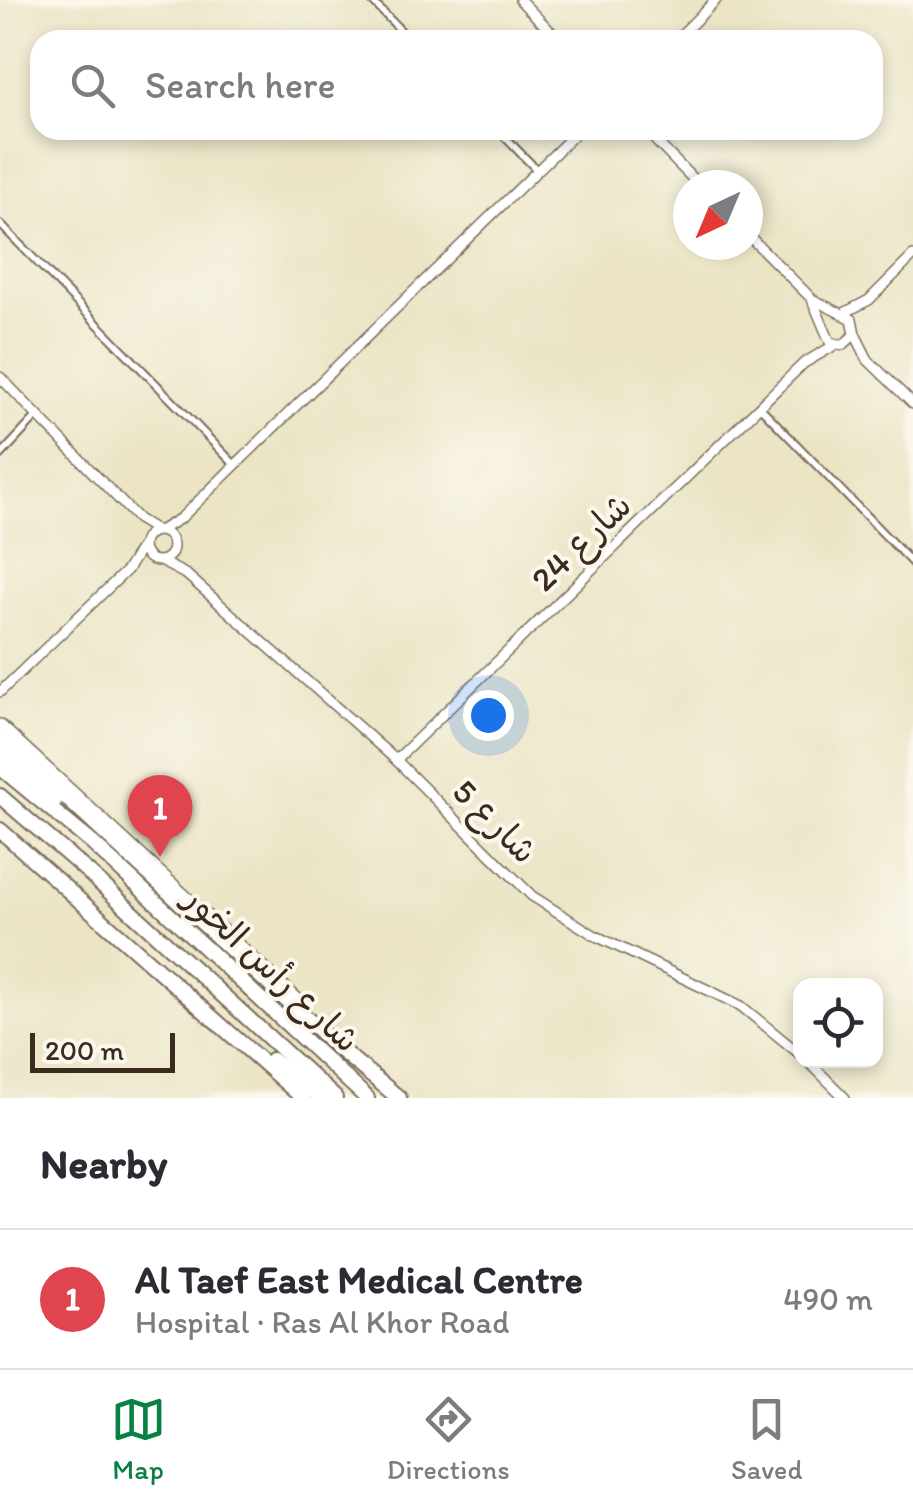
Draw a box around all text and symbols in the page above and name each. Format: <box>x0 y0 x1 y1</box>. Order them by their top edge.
search box <box>30 30 883 140</box>
icon: search <box>65 58 120 113</box>
text: Search here <box>145 62 336 108</box>
north arrow <box>673 170 763 260</box>
street label: شارع 24 <box>522 484 643 603</box>
your location <box>463 690 514 741</box>
street label: شارع 5 <box>441 770 546 875</box>
pin: 1 <box>128 774 192 857</box>
street label: شارع رأس الخور <box>171 875 368 1064</box>
map controls <box>793 978 883 1068</box>
button: locate <box>793 978 883 1068</box>
scale bar <box>30 1028 175 1072</box>
text: 200 m <box>45 1033 124 1067</box>
text: Nearby <box>40 1138 167 1189</box>
text: Al Taef East Medical Centre <box>135 1257 583 1303</box>
text: 1 <box>65 1280 80 1318</box>
text: 490 m <box>783 1280 873 1318</box>
text: Hospital · Ras Al Khor Road <box>135 1303 509 1341</box>
tab: Map <box>111 1392 166 1486</box>
tab: Directions <box>387 1392 510 1486</box>
tab: Saved <box>731 1392 802 1486</box>

